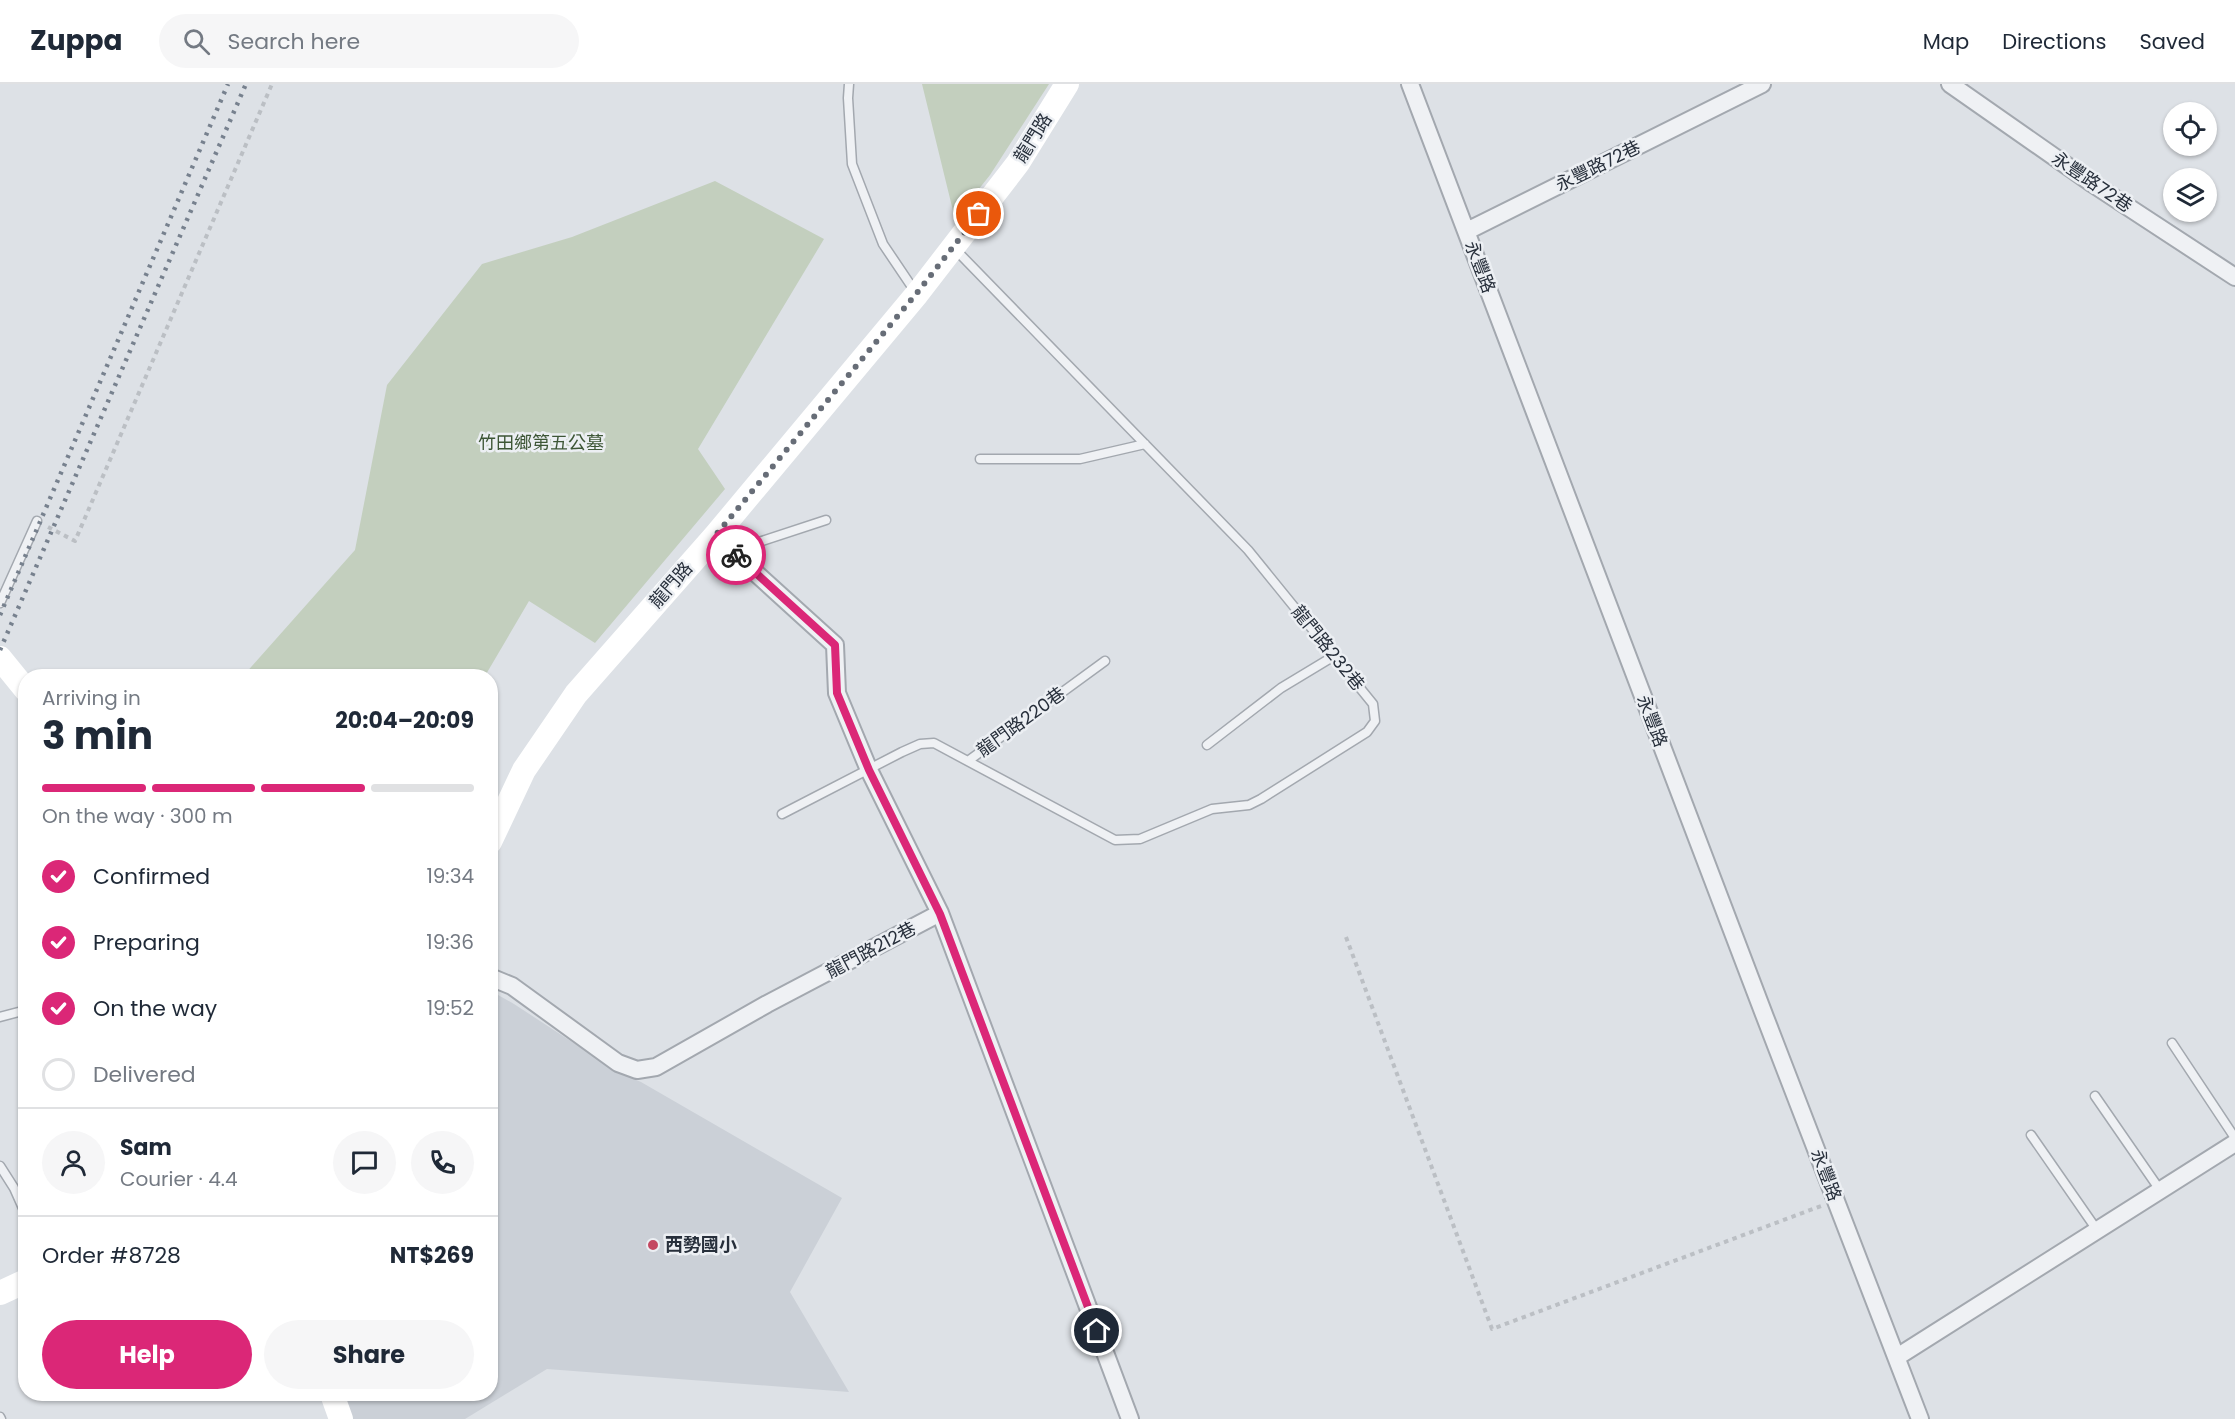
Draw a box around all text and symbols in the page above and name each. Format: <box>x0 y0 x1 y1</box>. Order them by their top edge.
search box <box>159 14 579 68</box>
text: Zuppa <box>30 21 123 60</box>
icon: search <box>180 25 213 58</box>
text: Search here <box>228 26 360 57</box>
text: Map <box>1923 27 1969 56</box>
text: Directions <box>2002 27 2106 56</box>
text: Saved <box>2139 27 2205 56</box>
map controls <box>2163 102 2217 222</box>
button: locate <box>2163 102 2217 156</box>
street label: 龍門路 <box>1008 108 1057 167</box>
street label: 永豐路72巷 <box>1551 134 1645 197</box>
street label: 永豐路72巷 <box>2047 145 2137 218</box>
button: layers <box>2163 168 2217 222</box>
pin <box>953 188 1004 239</box>
icon: bag <box>962 197 995 230</box>
street label: 永豐路 <box>1459 237 1502 297</box>
park label: 竹田鄉第五公墓 <box>478 430 604 455</box>
courier <box>706 525 766 585</box>
icon: bike <box>720 539 753 572</box>
street label: 龍門路 <box>643 556 698 613</box>
street label: 龍門路232巷 <box>1286 600 1371 696</box>
street label: 龍門路220巷 <box>971 681 1070 762</box>
text: Arriving in <box>42 684 141 712</box>
street label: 永豐路 <box>1631 691 1674 751</box>
text: 20:04–20:09 <box>335 705 474 736</box>
text: 3 min <box>42 708 153 763</box>
text: On the way · 300 m <box>42 802 233 830</box>
icon: check <box>42 860 75 893</box>
text: Confirmed <box>93 861 210 892</box>
text: 19:34 <box>426 862 474 890</box>
street label: 龍門路212巷 <box>821 915 920 984</box>
icon: check <box>42 926 75 959</box>
text: Preparing <box>93 927 200 958</box>
text: 19:36 <box>426 928 474 956</box>
icon: check <box>42 992 75 1025</box>
text: On the way <box>93 993 217 1024</box>
text: 19:52 <box>427 994 474 1022</box>
text: Delivered <box>93 1059 196 1090</box>
button: person <box>42 1131 105 1194</box>
button: chat <box>333 1131 396 1194</box>
button: phone <box>411 1131 474 1194</box>
text: Sam <box>120 1132 172 1163</box>
street label: 永豐路 <box>1805 1145 1848 1205</box>
text: Courier · 4.4 <box>120 1165 238 1193</box>
place label: 西勢國小 <box>665 1232 737 1257</box>
marker: 西勢國小 <box>646 1238 660 1252</box>
text: Order #8728 <box>42 1240 181 1271</box>
text: NT$269 <box>390 1240 474 1271</box>
pin <box>1071 1305 1122 1356</box>
icon: home <box>1080 1314 1113 1347</box>
button: Help <box>42 1320 252 1389</box>
button: Share <box>264 1320 474 1389</box>

